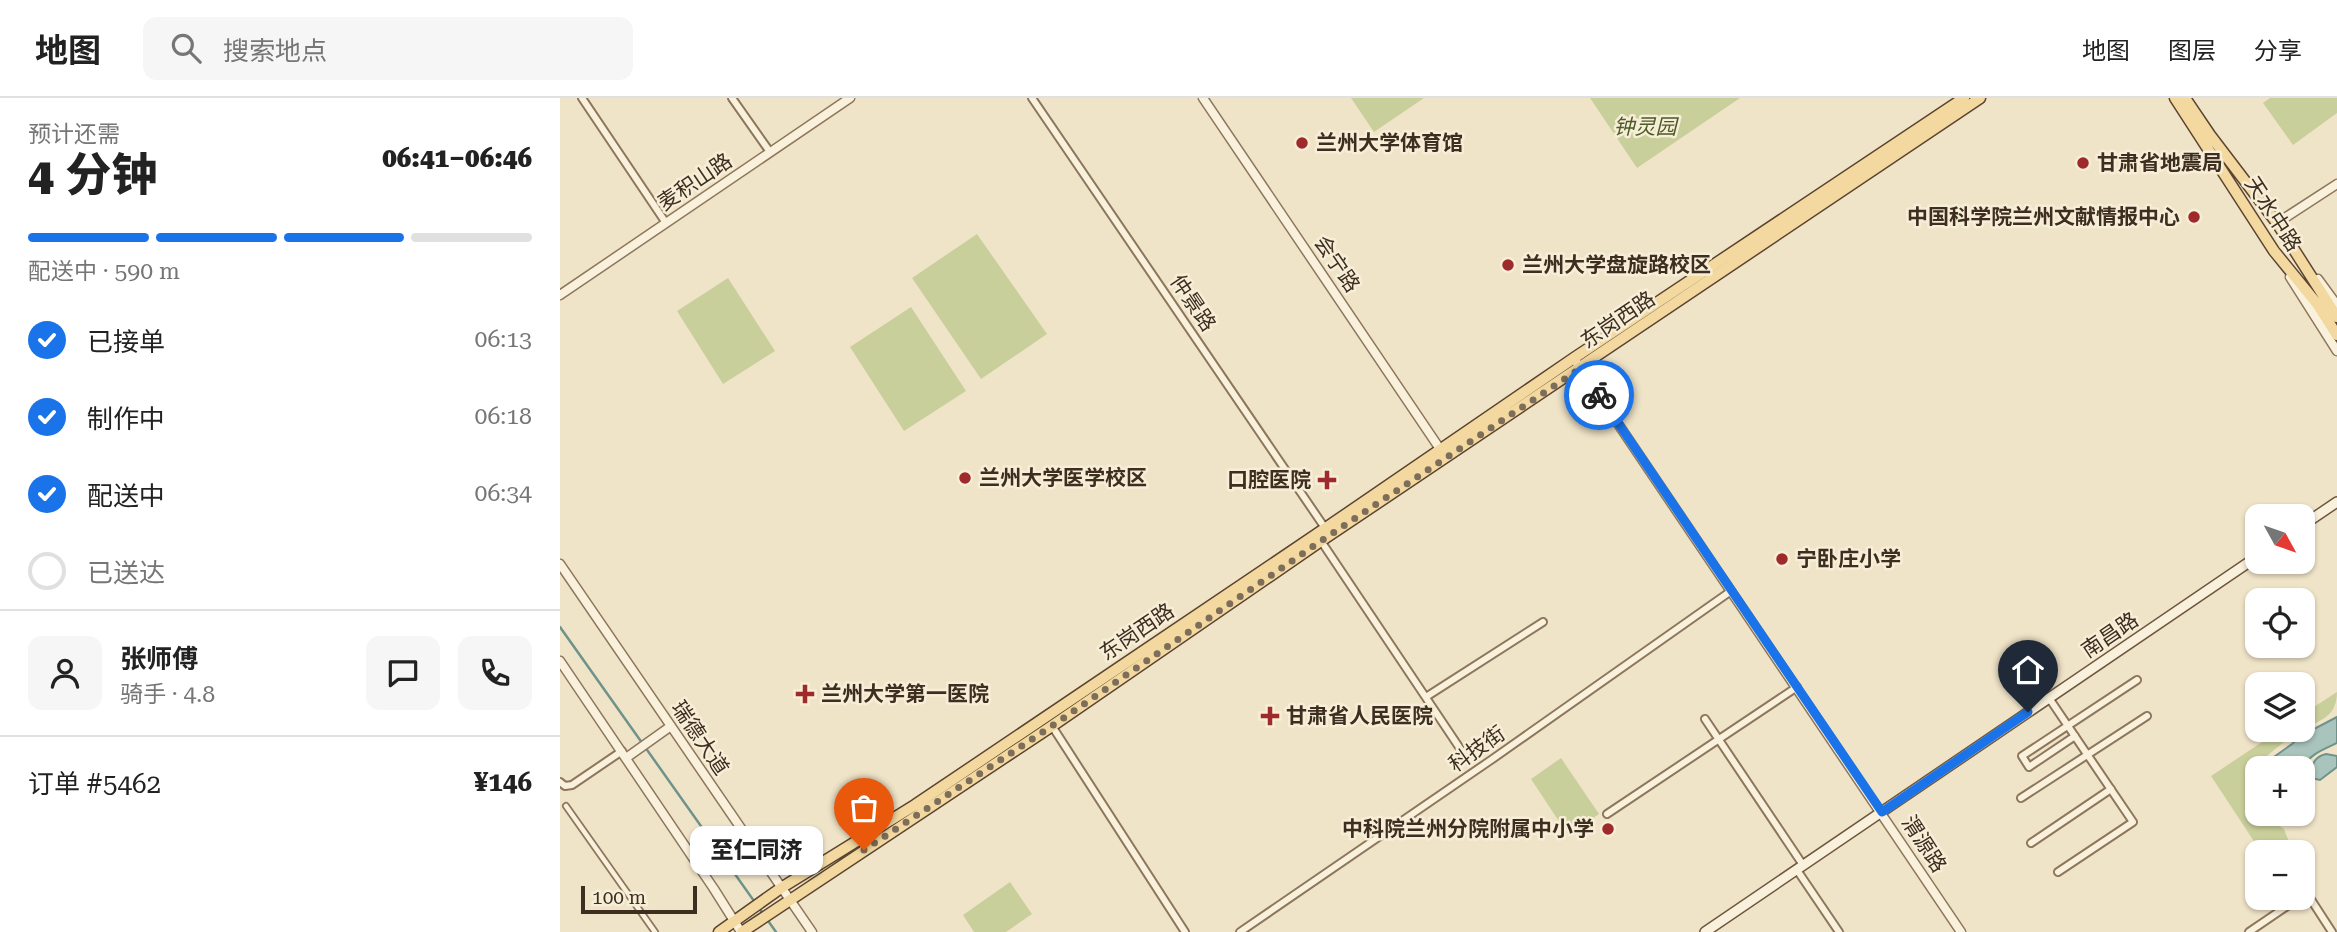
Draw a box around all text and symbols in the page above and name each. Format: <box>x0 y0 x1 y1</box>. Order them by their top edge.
search box <box>143 17 633 80</box>
icon: search <box>167 29 205 67</box>
text: 地图 <box>35 31 101 70</box>
text: 搜索地点 <box>223 36 327 66</box>
text: 地图 <box>2082 37 2130 65</box>
text: 图层 <box>2168 37 2216 65</box>
text: 分享 <box>2254 37 2302 65</box>
park label: 钟灵园 <box>1614 115 1679 139</box>
text: 预计还需 <box>28 121 120 148</box>
place label: 兰州大学体育馆 <box>1316 131 1463 155</box>
marker: 兰州大学体育馆 <box>1294 135 1310 151</box>
text: 06:41–06:46 <box>382 143 532 173</box>
text: 4 分钟 <box>28 148 157 202</box>
street label: 麦积山路 <box>653 149 737 215</box>
place label: 甘肃省地震局 <box>2097 151 2223 175</box>
marker: 甘肃省地震局 <box>2075 155 2091 171</box>
street label: 天水中路 <box>2240 172 2306 256</box>
place label: 中国科学院兰州文献情报中心 <box>1907 205 2180 229</box>
marker: 中国科学院兰州文献情报中心 <box>2186 209 2202 225</box>
street label: 会宁路 <box>1309 231 1365 297</box>
place label: 兰州大学盘旋路校区 <box>1522 253 1711 277</box>
marker: 兰州大学盘旋路校区 <box>1500 257 1516 273</box>
text: 配送中 · 590 m <box>28 258 180 285</box>
street label: 仲景路 <box>1165 270 1221 336</box>
street label: 东岗西路 <box>1576 287 1660 353</box>
icon: check <box>28 321 66 359</box>
text: 06:13 <box>475 326 532 353</box>
text: 已接单 <box>87 327 165 357</box>
courier <box>1564 360 1634 430</box>
icon: bike <box>1580 376 1618 414</box>
icon: check <box>28 398 66 436</box>
text: 06:18 <box>475 403 532 430</box>
text: 制作中 <box>87 404 165 434</box>
place label: 兰州大学医学校区 <box>979 466 1147 490</box>
place label: 口腔医院 <box>1227 468 1311 492</box>
marker: 兰州大学医学校区 <box>957 470 973 486</box>
marker: 口腔医院 <box>1317 470 1337 490</box>
icon: check <box>28 475 66 513</box>
text: 06:34 <box>475 480 532 507</box>
text: 配送中 <box>87 481 165 511</box>
north arrow <box>2245 504 2315 574</box>
map controls <box>2245 504 2315 910</box>
place label: 宁卧庄小学 <box>1796 547 1901 571</box>
marker: 宁卧庄小学 <box>1774 551 1790 567</box>
text: 已送达 <box>87 558 165 588</box>
button: locate <box>2245 588 2315 658</box>
street label: 东岗西路 <box>1095 599 1179 665</box>
street label: 南昌路 <box>2077 607 2143 663</box>
button: person <box>28 636 102 710</box>
button: chat <box>366 636 440 710</box>
button: phone <box>458 636 532 710</box>
pin <box>1998 640 2058 712</box>
text: 张师傅 <box>120 644 198 674</box>
icon: home <box>2009 651 2047 689</box>
button: layers <box>2245 672 2315 742</box>
text: 骑手 · 4.8 <box>120 681 215 708</box>
place label: 兰州大学第一医院 <box>821 682 989 706</box>
marker: 兰州大学第一医院 <box>795 684 815 704</box>
street label: 瑞德大道 <box>667 696 733 780</box>
place label: 甘肃省人民医院 <box>1286 704 1433 728</box>
marker: 甘肃省人民医院 <box>1260 706 1280 726</box>
street label: 科技街 <box>1444 721 1510 777</box>
button: + <box>2245 756 2315 826</box>
text: ¥146 <box>474 767 532 797</box>
text: 订单 #5462 <box>28 769 161 799</box>
pin <box>834 778 894 850</box>
icon: bag <box>845 789 883 827</box>
street label: 渭源路 <box>1897 811 1951 877</box>
place label: 中科院兰州分院附属中小学 <box>1342 817 1594 841</box>
marker: 中科院兰州分院附属中小学 <box>1600 821 1616 837</box>
callout: 至仁同济 <box>689 826 822 874</box>
text: 至仁同济 <box>711 837 803 864</box>
button: − <box>2245 840 2315 910</box>
scale bar <box>581 883 696 915</box>
text: 100 m <box>592 886 646 909</box>

